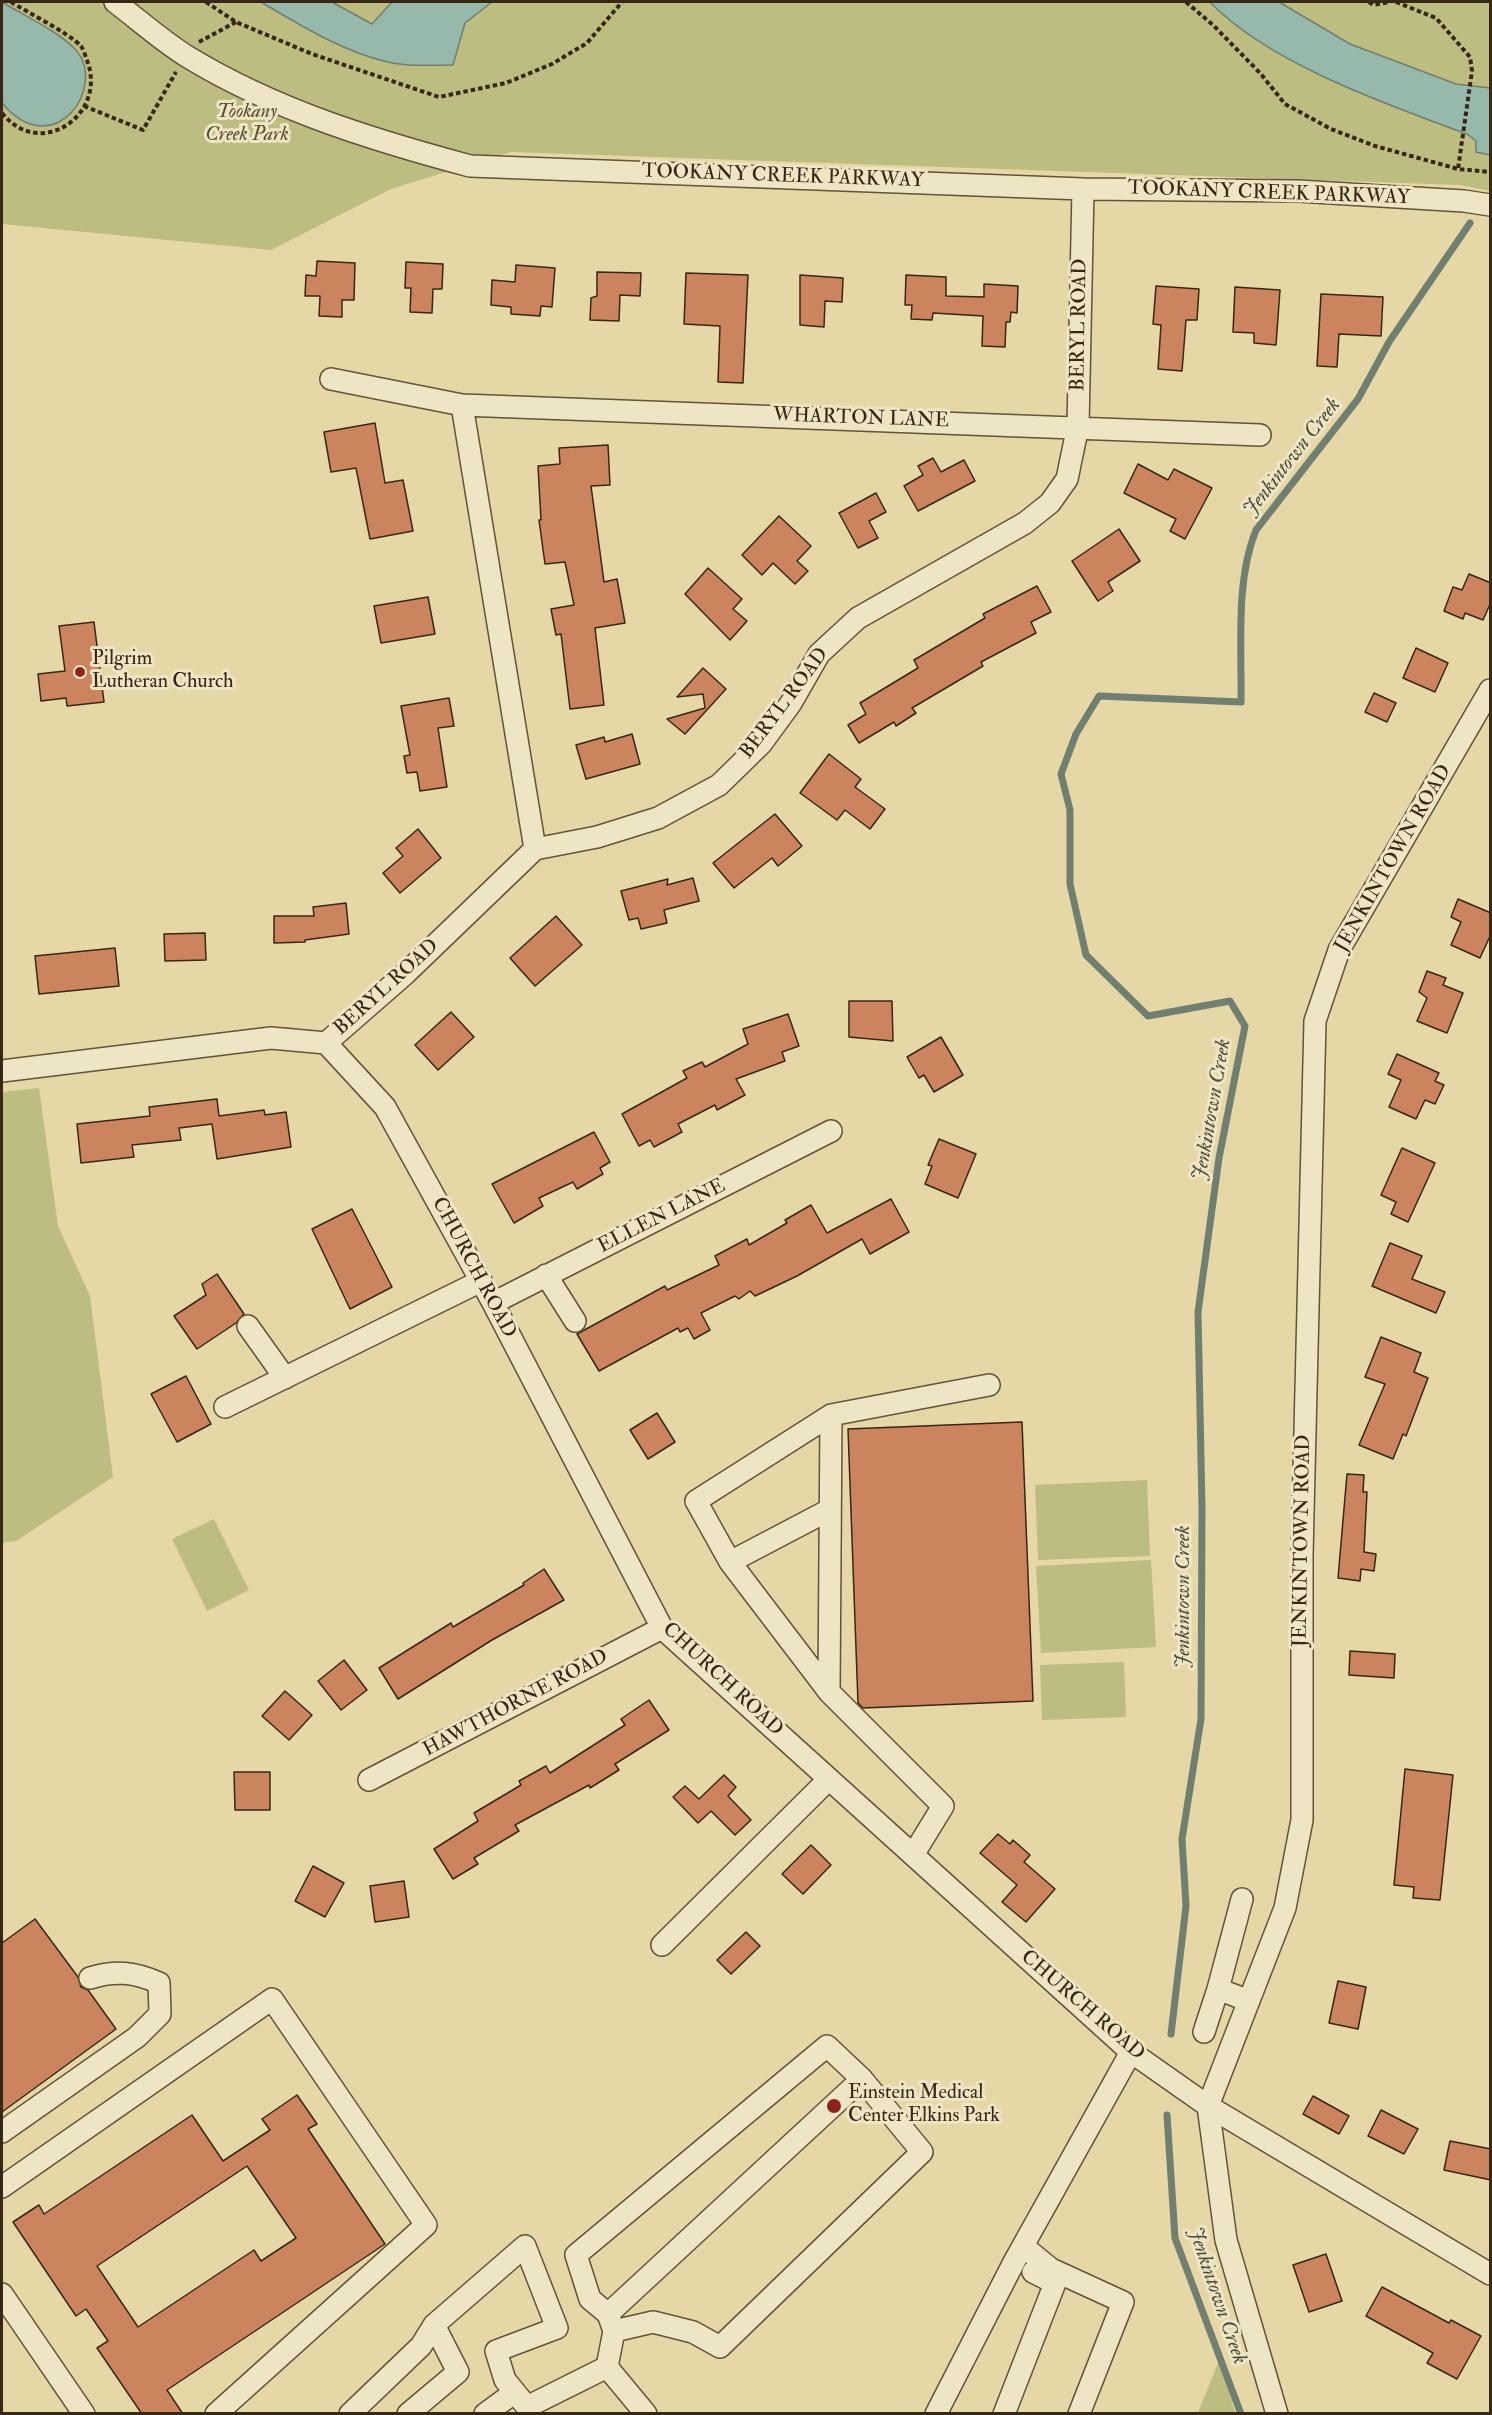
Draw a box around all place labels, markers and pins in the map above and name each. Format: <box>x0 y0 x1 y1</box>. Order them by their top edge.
place label: Pilgrim Lutheran Church <box>92 648 234 695</box>
marker: Pilgrim Lutheran Church <box>73 665 87 679</box>
place label: Einstein Medical Center Elkins Park <box>848 2082 1000 2129</box>
marker: Einstein Medical Center Elkins Park <box>825 2097 843 2115</box>

